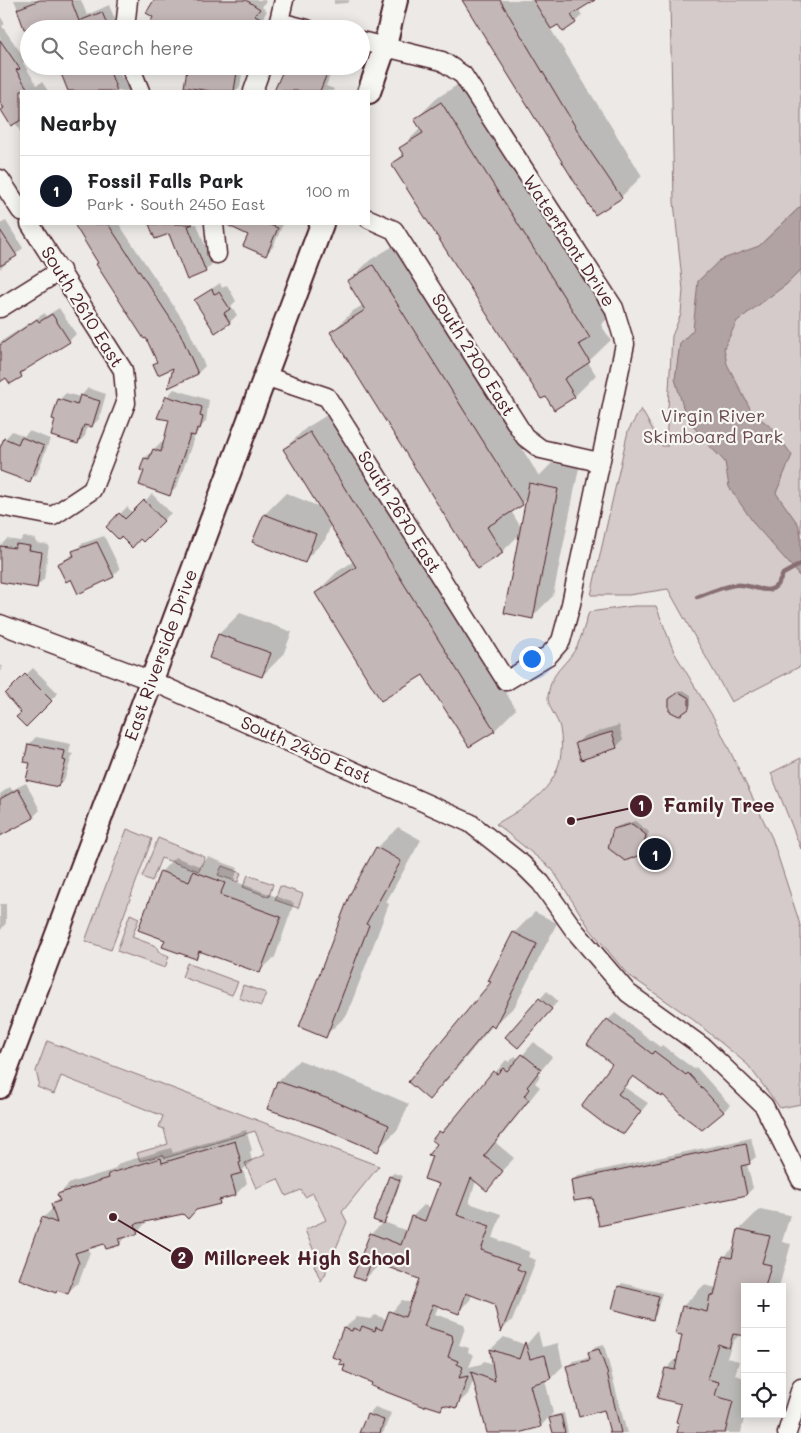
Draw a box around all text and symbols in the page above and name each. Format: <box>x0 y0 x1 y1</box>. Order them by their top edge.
search box <box>20 20 370 75</box>
icon: search <box>38 34 66 62</box>
text: Search here <box>78 35 194 60</box>
text: Nearby <box>40 109 117 136</box>
text: Fossil Falls Park <box>87 168 244 193</box>
street label: Waterfront Drive <box>518 170 622 311</box>
text: 1 <box>52 180 60 201</box>
text: 100 m <box>305 180 350 201</box>
text: Park · South 2450 East <box>87 193 266 214</box>
street label: South 2610 East <box>36 241 130 372</box>
street label: South 2700 East <box>426 288 521 420</box>
park label: Virgin River Skimboard Park <box>643 403 783 448</box>
street label: South 2670 East <box>352 446 447 577</box>
street label: East Riverside Drive <box>118 566 202 744</box>
your location <box>519 646 545 672</box>
street label: South 2450 East <box>237 710 376 789</box>
callout: Family Tree <box>629 789 785 823</box>
text: Family Tree <box>663 792 775 817</box>
text: 1 <box>638 795 644 815</box>
pin: 1 <box>639 835 671 873</box>
callout: Millcreek High School <box>169 1241 421 1275</box>
text: Millcreek High School <box>204 1245 410 1270</box>
text: 2 <box>178 1247 186 1267</box>
map controls <box>741 1283 786 1418</box>
button: + <box>741 1283 786 1328</box>
button: − <box>741 1328 786 1373</box>
button: locate <box>741 1373 786 1418</box>

